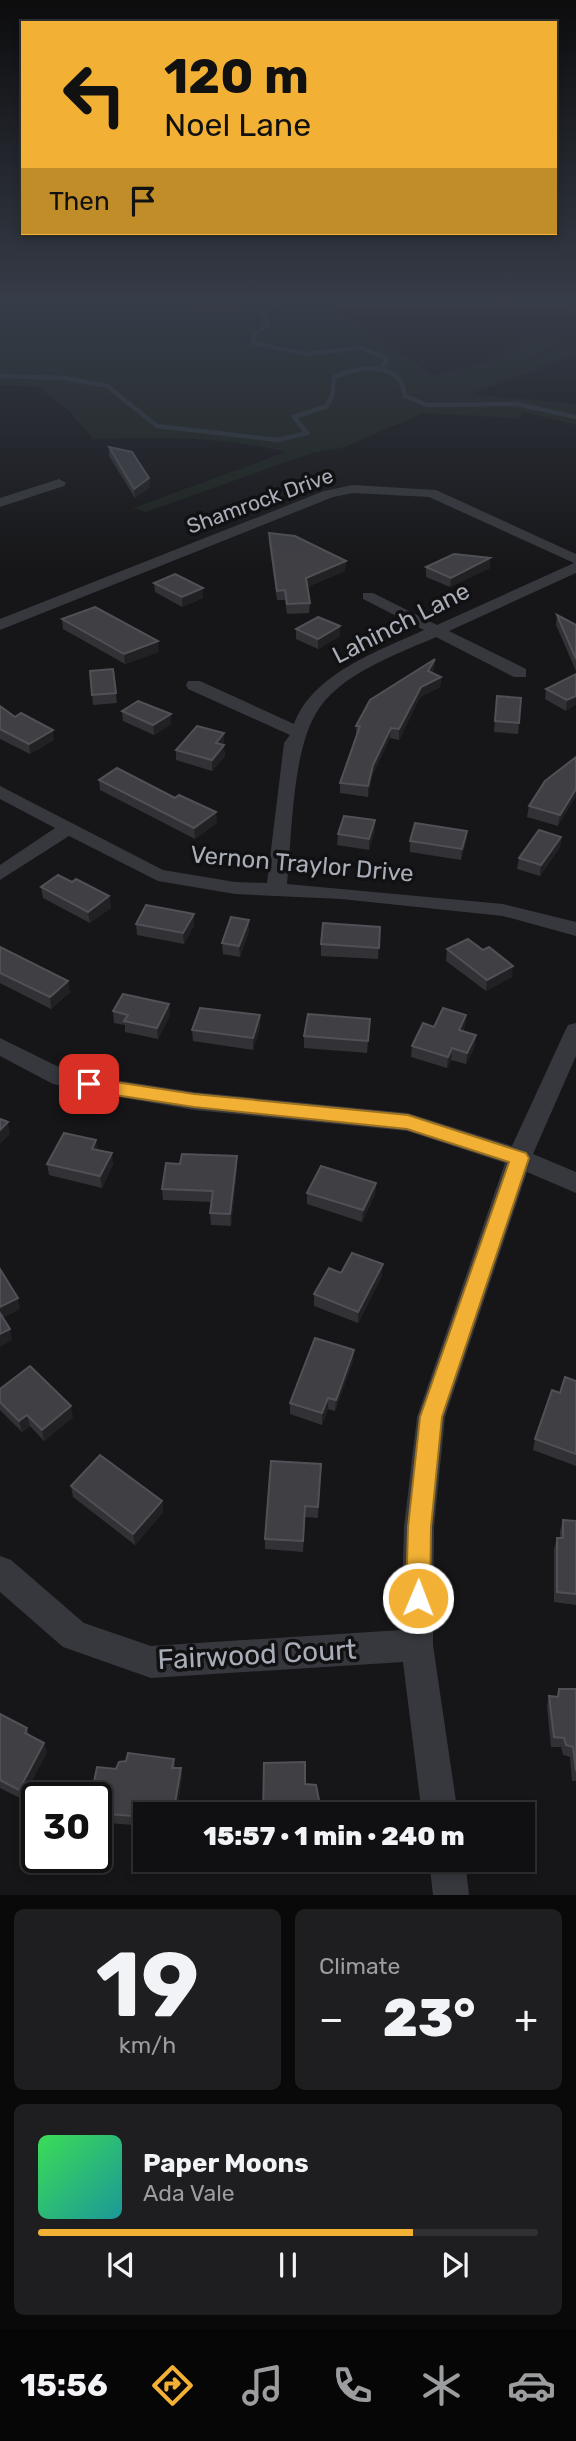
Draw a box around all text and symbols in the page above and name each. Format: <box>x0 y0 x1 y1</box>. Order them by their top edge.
text: 120 m <box>164 47 309 105</box>
icon: left <box>49 49 140 140</box>
text: Noel Lane <box>164 106 311 144</box>
icon: arrive <box>124 182 162 220</box>
text: Then <box>49 186 110 217</box>
street label: Shamrock Drive <box>183 462 336 539</box>
street label: Lahinch Lane <box>328 576 474 670</box>
street label: Vernon Traylor Drive <box>189 840 415 888</box>
pin <box>59 1054 119 1114</box>
icon: arrive <box>70 1065 108 1103</box>
position arrow <box>381 1561 455 1635</box>
street label: Fairwood Court <box>157 1633 357 1676</box>
speed limit sign: 30 <box>21 1782 112 1873</box>
text: 15:57 · 1 min · 240 m <box>203 1821 465 1852</box>
text: 19 <box>96 1931 199 2039</box>
text: Climate <box>319 1952 400 1980</box>
text: 23° <box>383 1987 475 2049</box>
text: − <box>319 1996 344 2042</box>
text: + <box>514 1996 538 2042</box>
text: km/h <box>119 2031 176 2059</box>
text: Paper Moons <box>143 2148 309 2179</box>
text: Ada Vale <box>143 2179 235 2207</box>
icon: previous <box>102 2246 140 2284</box>
icon: pause <box>269 2246 307 2284</box>
icon: next <box>436 2246 474 2284</box>
icon: directions <box>148 2361 197 2410</box>
icon: music <box>238 2361 287 2410</box>
icon: phone <box>328 2361 377 2410</box>
icon: climate <box>417 2361 466 2410</box>
icon: car <box>507 2361 556 2410</box>
text: 15:56 <box>20 2366 108 2404</box>

